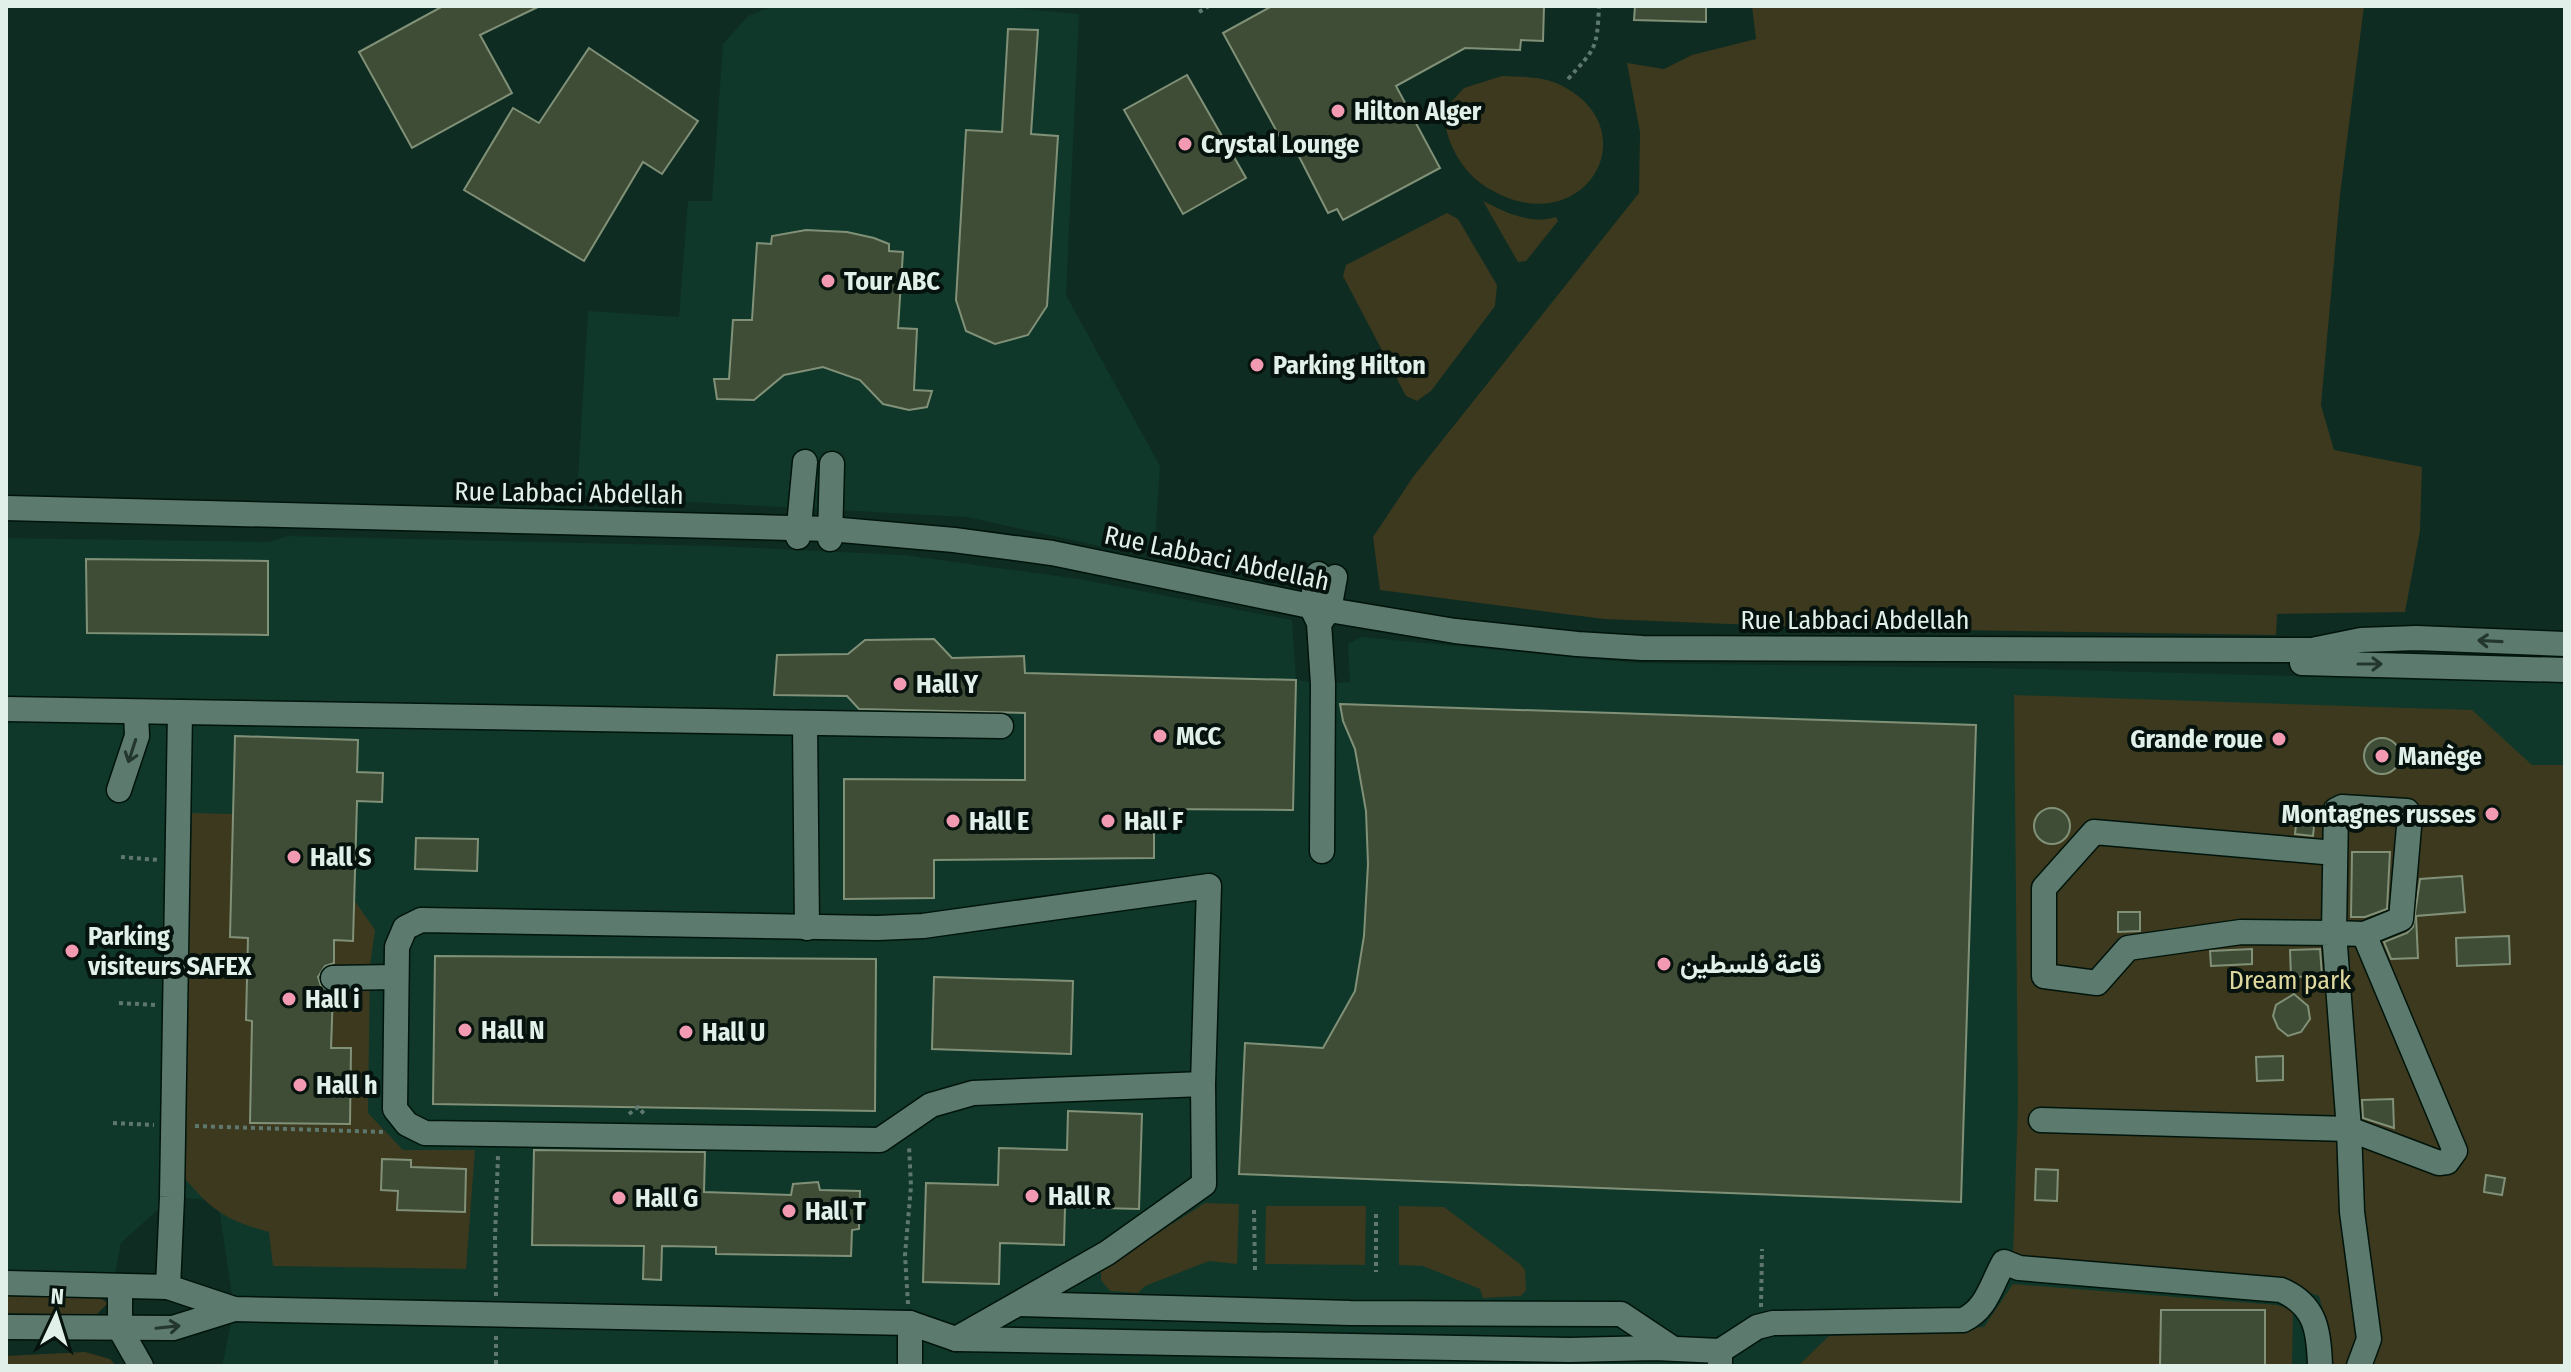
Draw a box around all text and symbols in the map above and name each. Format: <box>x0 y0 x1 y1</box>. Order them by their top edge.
place label: Hilton Alger <box>1354 96 1482 127</box>
marker: Hilton Alger <box>1329 102 1347 120</box>
place label: Crystal Lounge <box>1201 129 1360 160</box>
marker: Crystal Lounge <box>1176 135 1194 153</box>
place label: Tour ABC <box>844 266 940 297</box>
marker: Tour ABC <box>819 272 837 290</box>
place label: Parking Hilton <box>1273 350 1426 381</box>
marker: Parking Hilton <box>1248 356 1266 374</box>
street label: Rue Labbaci Abdellah <box>454 476 684 511</box>
street label: Rue Labbaci Abdellah <box>1102 520 1332 597</box>
street label: Rue Labbaci Abdellah <box>1740 605 1970 636</box>
one-way arrow <box>2477 633 2504 648</box>
one-way arrow <box>2356 656 2383 672</box>
place label: Hall Y <box>916 669 979 700</box>
marker: Hall Y <box>891 675 909 693</box>
place label: MCC <box>1176 721 1222 752</box>
place label: Grande roue <box>2130 724 2263 755</box>
marker: MCC <box>1151 727 1169 745</box>
marker: Grande roue <box>2270 730 2288 748</box>
one-way arrow <box>124 739 139 764</box>
place label: Manège <box>2398 741 2482 772</box>
marker: Manège <box>2373 747 2391 765</box>
place label: Montagnes russes <box>2282 799 2476 830</box>
marker: Montagnes russes <box>2483 805 2501 823</box>
place label: Hall E <box>969 806 1029 837</box>
place label: Hall F <box>1124 806 1184 837</box>
marker: Hall E <box>944 812 962 830</box>
marker: Hall F <box>1099 812 1117 830</box>
place label: Hall S <box>310 842 371 873</box>
marker: Hall S <box>285 848 303 866</box>
place label: Parking visiteurs SAFEX <box>87 921 252 982</box>
marker: Parking visiteurs SAFEX <box>63 942 81 960</box>
place label: قاعة فلسطين <box>1680 949 1822 980</box>
marker: قاعة فلسطين <box>1655 955 1673 973</box>
park label: Dream park <box>2229 965 2352 996</box>
place label: Hall i <box>305 984 360 1015</box>
marker: Hall i <box>280 990 298 1008</box>
place label: Hall N <box>481 1015 545 1046</box>
place label: Hall U <box>702 1017 765 1048</box>
marker: Hall N <box>456 1021 474 1039</box>
marker: Hall U <box>677 1023 695 1041</box>
place label: Hall h <box>316 1070 378 1101</box>
marker: Hall h <box>291 1076 309 1094</box>
place label: Hall R <box>1048 1181 1111 1212</box>
place label: Hall G <box>635 1183 698 1214</box>
marker: Hall R <box>1023 1187 1041 1205</box>
marker: Hall G <box>610 1189 628 1207</box>
place label: Hall T <box>805 1196 866 1227</box>
marker: Hall T <box>780 1202 798 1220</box>
north arrow <box>16 1276 96 1356</box>
text: N <box>50 1283 65 1310</box>
one-way arrow <box>154 1319 181 1334</box>

